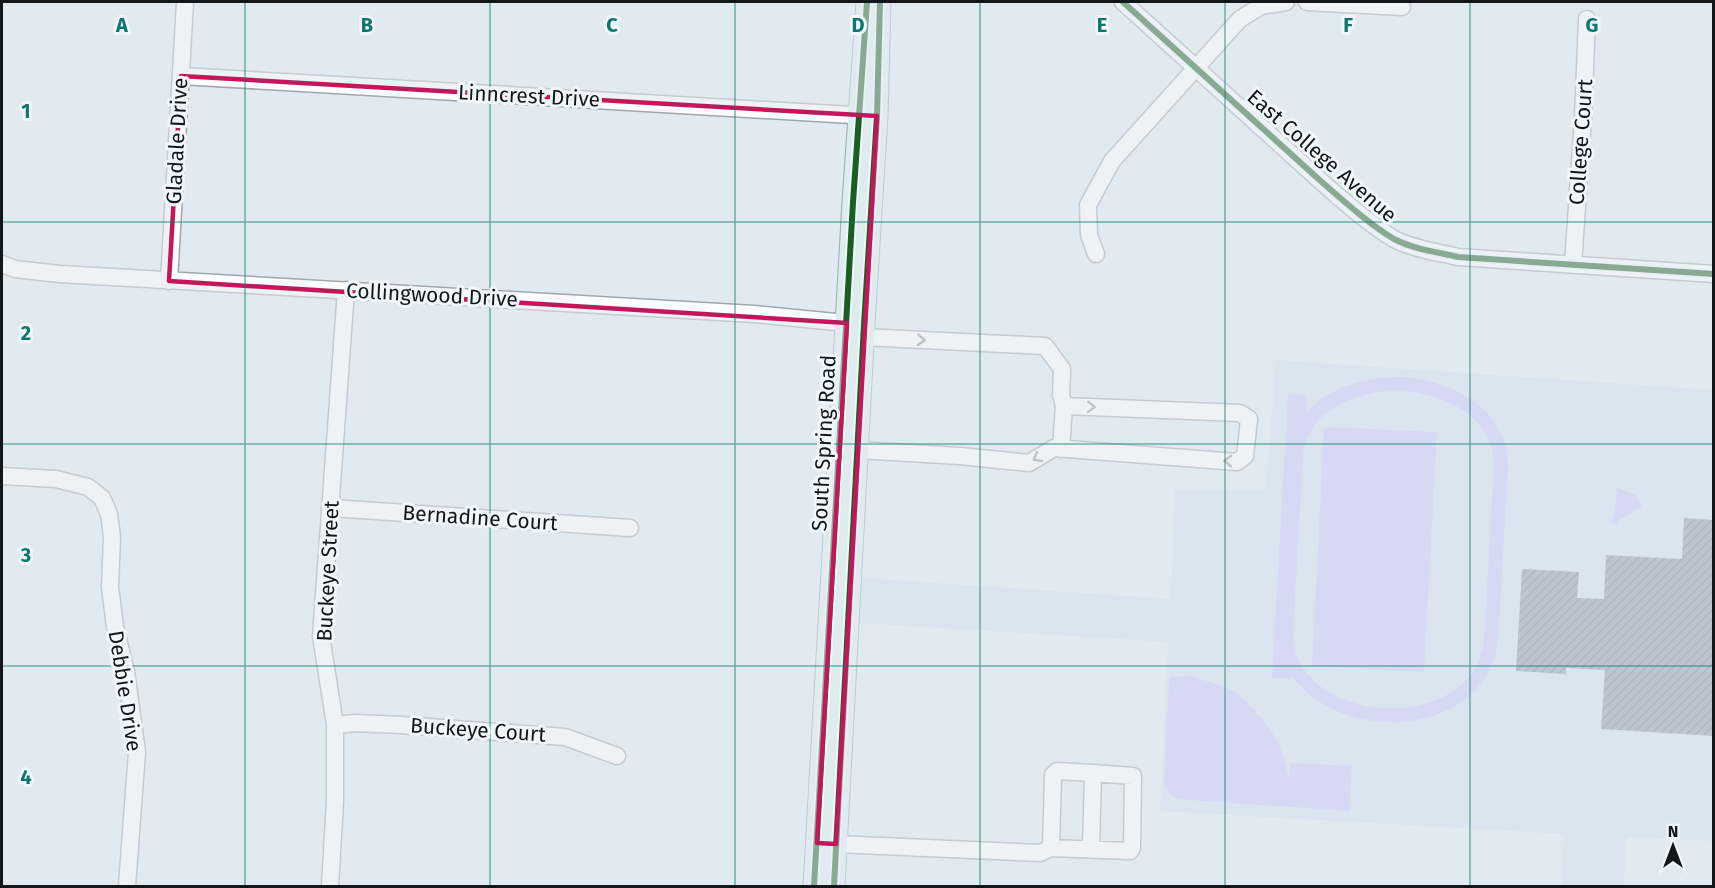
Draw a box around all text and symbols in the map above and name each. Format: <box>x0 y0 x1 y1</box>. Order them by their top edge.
text: A <box>115 13 129 37</box>
text: B <box>361 13 373 37</box>
text: C <box>606 13 618 37</box>
text: D <box>851 13 865 37</box>
text: E <box>1097 13 1107 37</box>
text: F <box>1343 13 1353 37</box>
text: G <box>1586 13 1598 37</box>
street label: Gladale Drive <box>161 77 193 205</box>
street label: College Court <box>1564 78 1598 206</box>
street label: Linncrest Drive <box>457 79 601 113</box>
street label: East College Avenue <box>1242 84 1402 228</box>
text: 1 <box>21 99 31 123</box>
street label: Collingwood Drive <box>345 278 519 312</box>
text: 2 <box>21 321 31 345</box>
one-way arrow <box>917 333 926 346</box>
street label: South Spring Road <box>806 354 842 532</box>
one-way arrow <box>1086 401 1095 413</box>
one-way arrow <box>1032 451 1043 462</box>
one-way arrow <box>1223 455 1232 467</box>
street label: Buckeye Street <box>311 499 345 642</box>
street label: Bernadine Court <box>402 500 559 536</box>
text: 3 <box>20 543 31 567</box>
street label: Debbie Drive <box>103 629 147 753</box>
street label: Buckeye Court <box>409 712 547 748</box>
text: 4 <box>20 765 32 789</box>
north arrow <box>1643 816 1703 876</box>
text: N <box>1668 822 1678 841</box>

